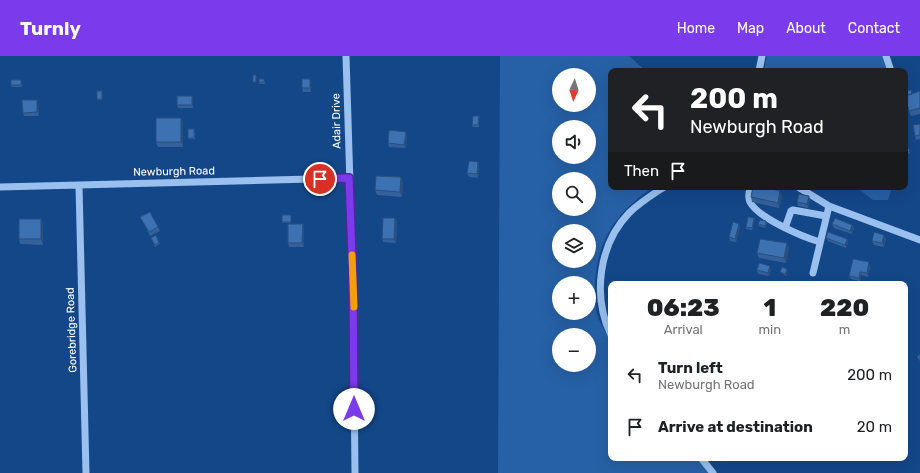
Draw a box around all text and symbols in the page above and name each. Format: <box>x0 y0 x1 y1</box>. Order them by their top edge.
text: Turnly <box>20 17 81 40</box>
text: Home <box>677 20 715 37</box>
text: Map <box>737 20 764 37</box>
text: About <box>786 20 826 37</box>
text: Contact <box>848 20 900 37</box>
north arrow <box>552 68 596 112</box>
map controls <box>552 68 596 372</box>
text: 200 m <box>690 82 778 115</box>
icon: left <box>624 84 676 136</box>
street label: Adair Drive <box>330 93 343 149</box>
text: Newburgh Road <box>690 116 824 138</box>
button: sound <box>552 120 596 164</box>
icon: arrive <box>667 160 689 182</box>
pin <box>303 162 337 196</box>
text: Then <box>624 162 659 180</box>
street label: Newburgh Road <box>133 164 215 179</box>
icon: arrive <box>309 168 331 190</box>
button: search <box>552 172 596 216</box>
button: layers <box>552 224 596 268</box>
button: + <box>552 276 596 320</box>
street label: Gorebridge Road <box>64 287 79 373</box>
text: 06:23 <box>647 294 720 322</box>
text: 1 <box>763 294 776 322</box>
text: 220 <box>820 294 869 322</box>
text: Arrival <box>664 322 703 337</box>
text: min <box>759 322 781 337</box>
text: m <box>839 322 850 337</box>
button: − <box>552 328 596 372</box>
text: Turn left <box>658 359 723 377</box>
icon: left <box>624 364 646 386</box>
text: 200 m <box>847 366 892 384</box>
text: Newburgh Road <box>658 377 755 392</box>
position arrow <box>333 388 375 430</box>
icon: arrive <box>624 416 646 438</box>
text: Arrive at destination <box>658 418 813 436</box>
text: 20 m <box>857 418 892 436</box>

